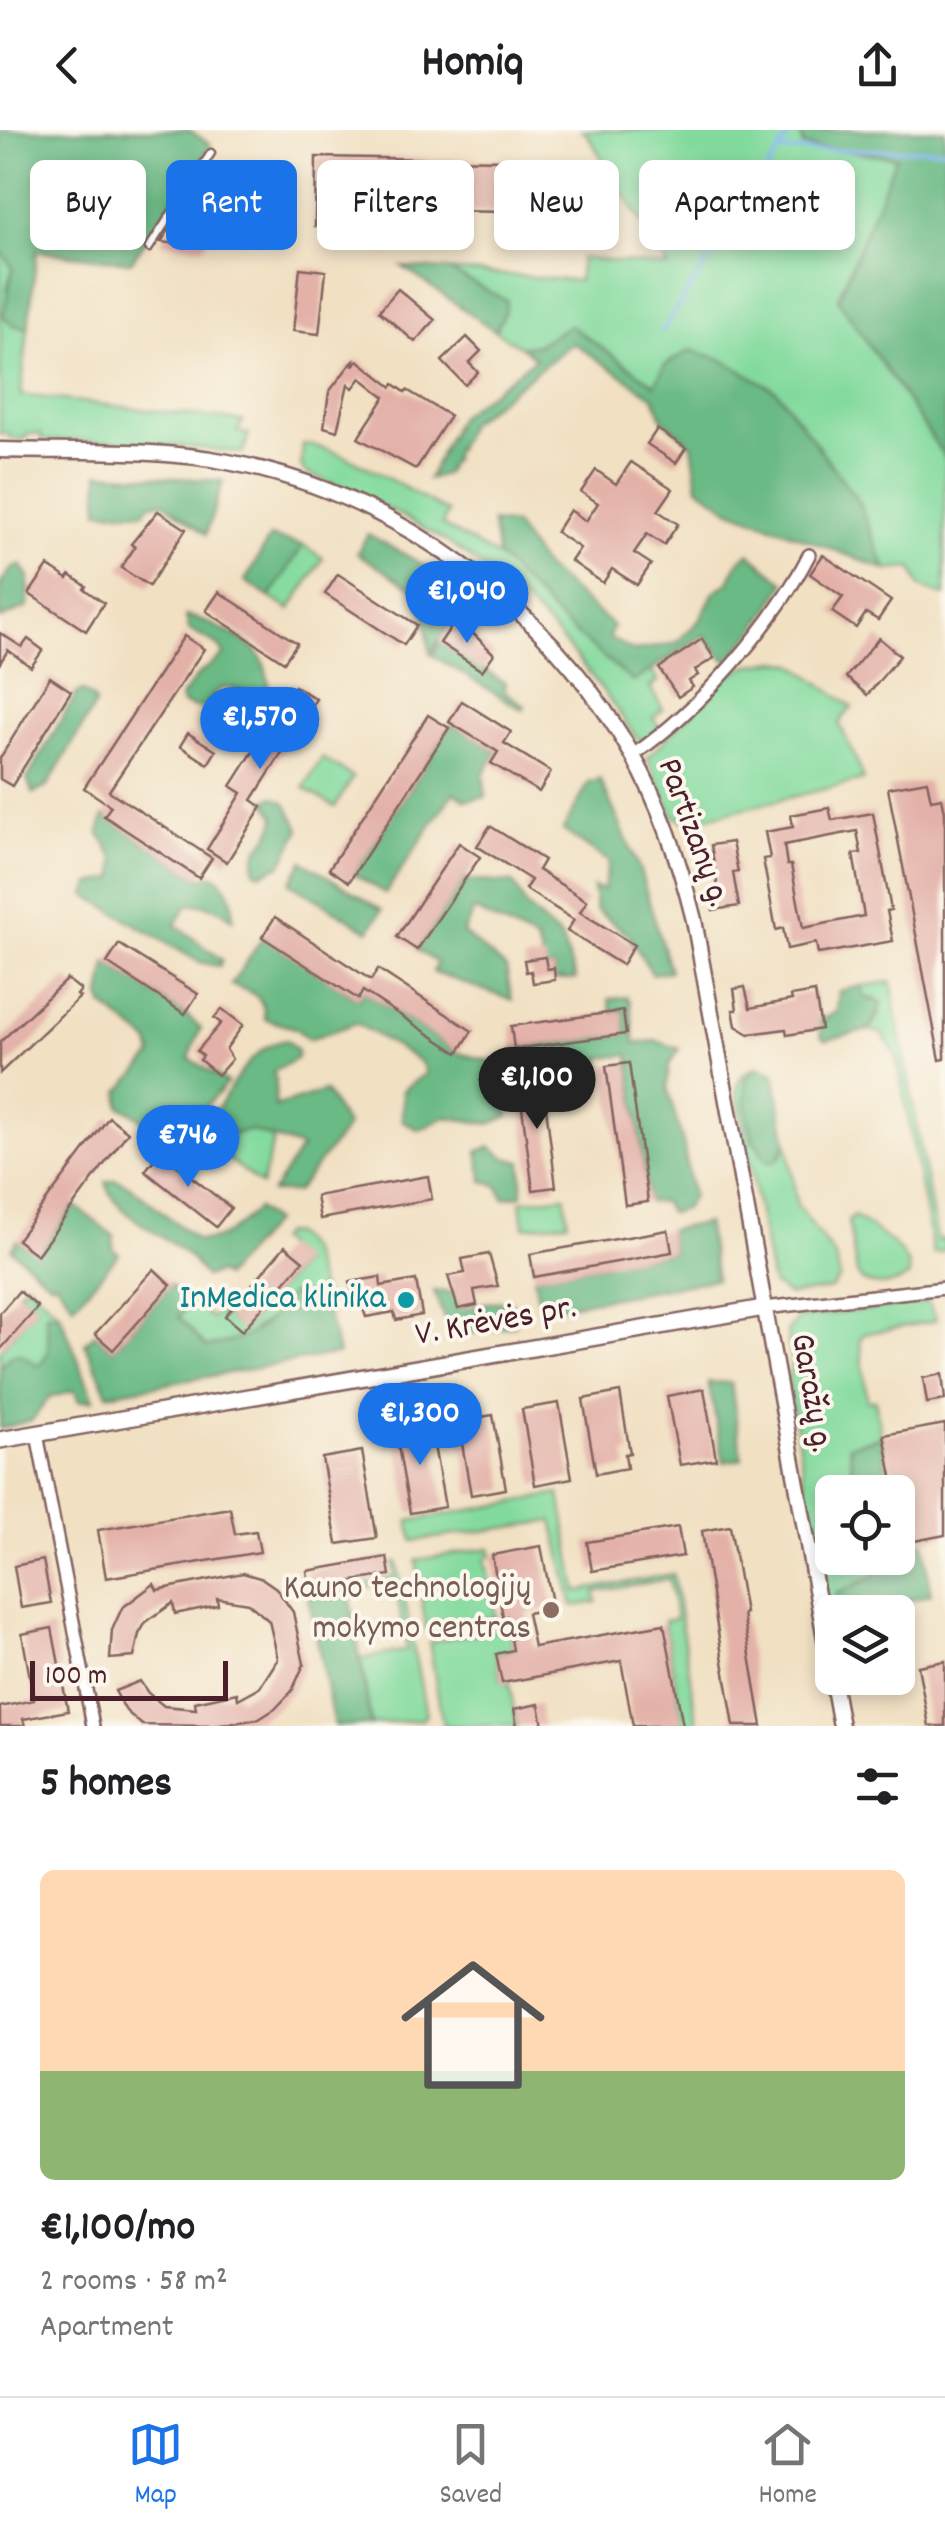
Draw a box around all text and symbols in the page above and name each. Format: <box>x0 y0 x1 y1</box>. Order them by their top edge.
text: Homiq <box>421 33 524 97</box>
icon: back <box>40 38 95 93</box>
icon: share <box>850 38 905 93</box>
chip: Buy <box>30 160 146 250</box>
chip: Rent <box>166 160 297 250</box>
chip: Filters <box>317 160 474 250</box>
chip: New <box>494 160 619 250</box>
chip: Apartment <box>639 160 855 250</box>
pin: €1,040 <box>386 561 548 646</box>
text: €1,040 <box>427 570 507 616</box>
pin: €1,570 <box>179 687 341 772</box>
text: €1,570 <box>222 696 298 742</box>
street label: Partizanų g. <box>642 752 742 914</box>
pin: €1,100 <box>456 1047 618 1132</box>
text: €1,100 <box>501 1056 573 1102</box>
pin: €746 <box>129 1105 247 1190</box>
text: €746 <box>158 1114 218 1160</box>
place label: InMedica klinika <box>179 1275 387 1325</box>
street label: V. Krėvės pr. <box>412 1284 580 1362</box>
marker: InMedica klinika <box>395 1289 417 1311</box>
street label: Garažų g. <box>775 1330 845 1456</box>
pin: €1,300 <box>339 1383 501 1468</box>
text: €1,300 <box>380 1392 460 1438</box>
map controls <box>815 1475 915 1695</box>
button: locate <box>815 1475 915 1575</box>
place label: Kauno technologijų mokymo centras <box>284 1565 531 1655</box>
button: layers <box>815 1595 915 1695</box>
marker: Kauno technologijų mokymo centras <box>540 1599 562 1621</box>
scale bar <box>30 1656 228 1700</box>
text: 100 m <box>45 1658 107 1698</box>
text: 5 homes <box>40 1756 172 1816</box>
icon: filters <box>850 1759 905 1814</box>
icon: home <box>383 1935 563 2115</box>
text: €1,100/mo <box>40 2200 195 2260</box>
text: 2 rooms · 58 m² <box>40 2260 228 2306</box>
text: Apartment <box>40 2306 174 2352</box>
tab: Map <box>128 2417 183 2517</box>
tab: Saved <box>440 2417 502 2517</box>
tab: Home <box>758 2417 817 2517</box>

